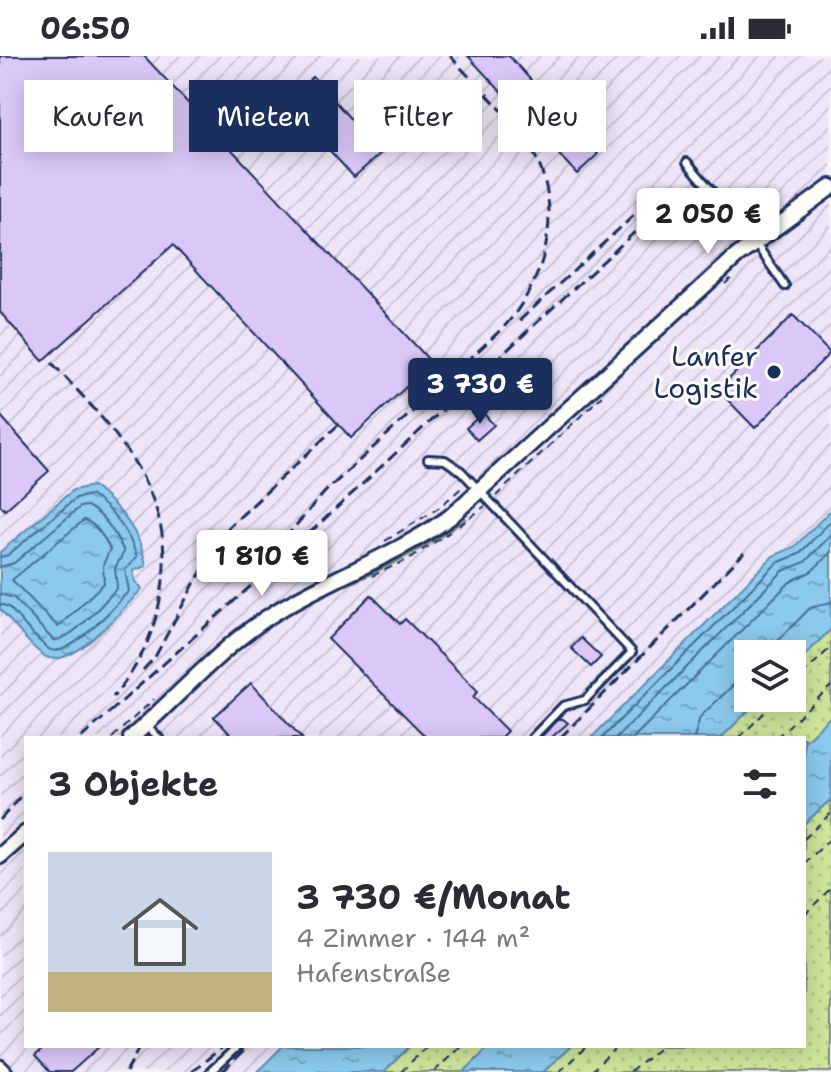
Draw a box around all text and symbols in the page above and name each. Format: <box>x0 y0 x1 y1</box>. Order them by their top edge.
text: 06:50 <box>40 8 131 49</box>
chip: Kaufen <box>24 80 173 152</box>
chip: Mieten <box>189 80 338 152</box>
chip: Filter <box>354 80 482 152</box>
chip: Neu <box>498 80 606 152</box>
pin: 2 050 € <box>634 188 782 256</box>
text: 2 050 € <box>655 196 761 231</box>
place label: Lanfer Logistik <box>654 337 758 407</box>
pin: 3 730 € <box>406 358 554 426</box>
marker: Lanfer Logistik <box>765 363 783 381</box>
text: 3 730 € <box>426 366 534 401</box>
pin: 1 810 € <box>188 530 336 598</box>
text: 1 810 € <box>215 538 309 573</box>
map controls <box>734 640 806 712</box>
button: layers <box>734 640 806 712</box>
text: 3 Objekte <box>48 761 219 807</box>
icon: filters <box>738 762 782 806</box>
text: 3 730 €/Monat <box>296 874 571 920</box>
icon: home <box>112 884 208 980</box>
text: 4 Zimmer · 144 m² <box>296 920 530 955</box>
text: Hafenstraße <box>296 955 451 990</box>

